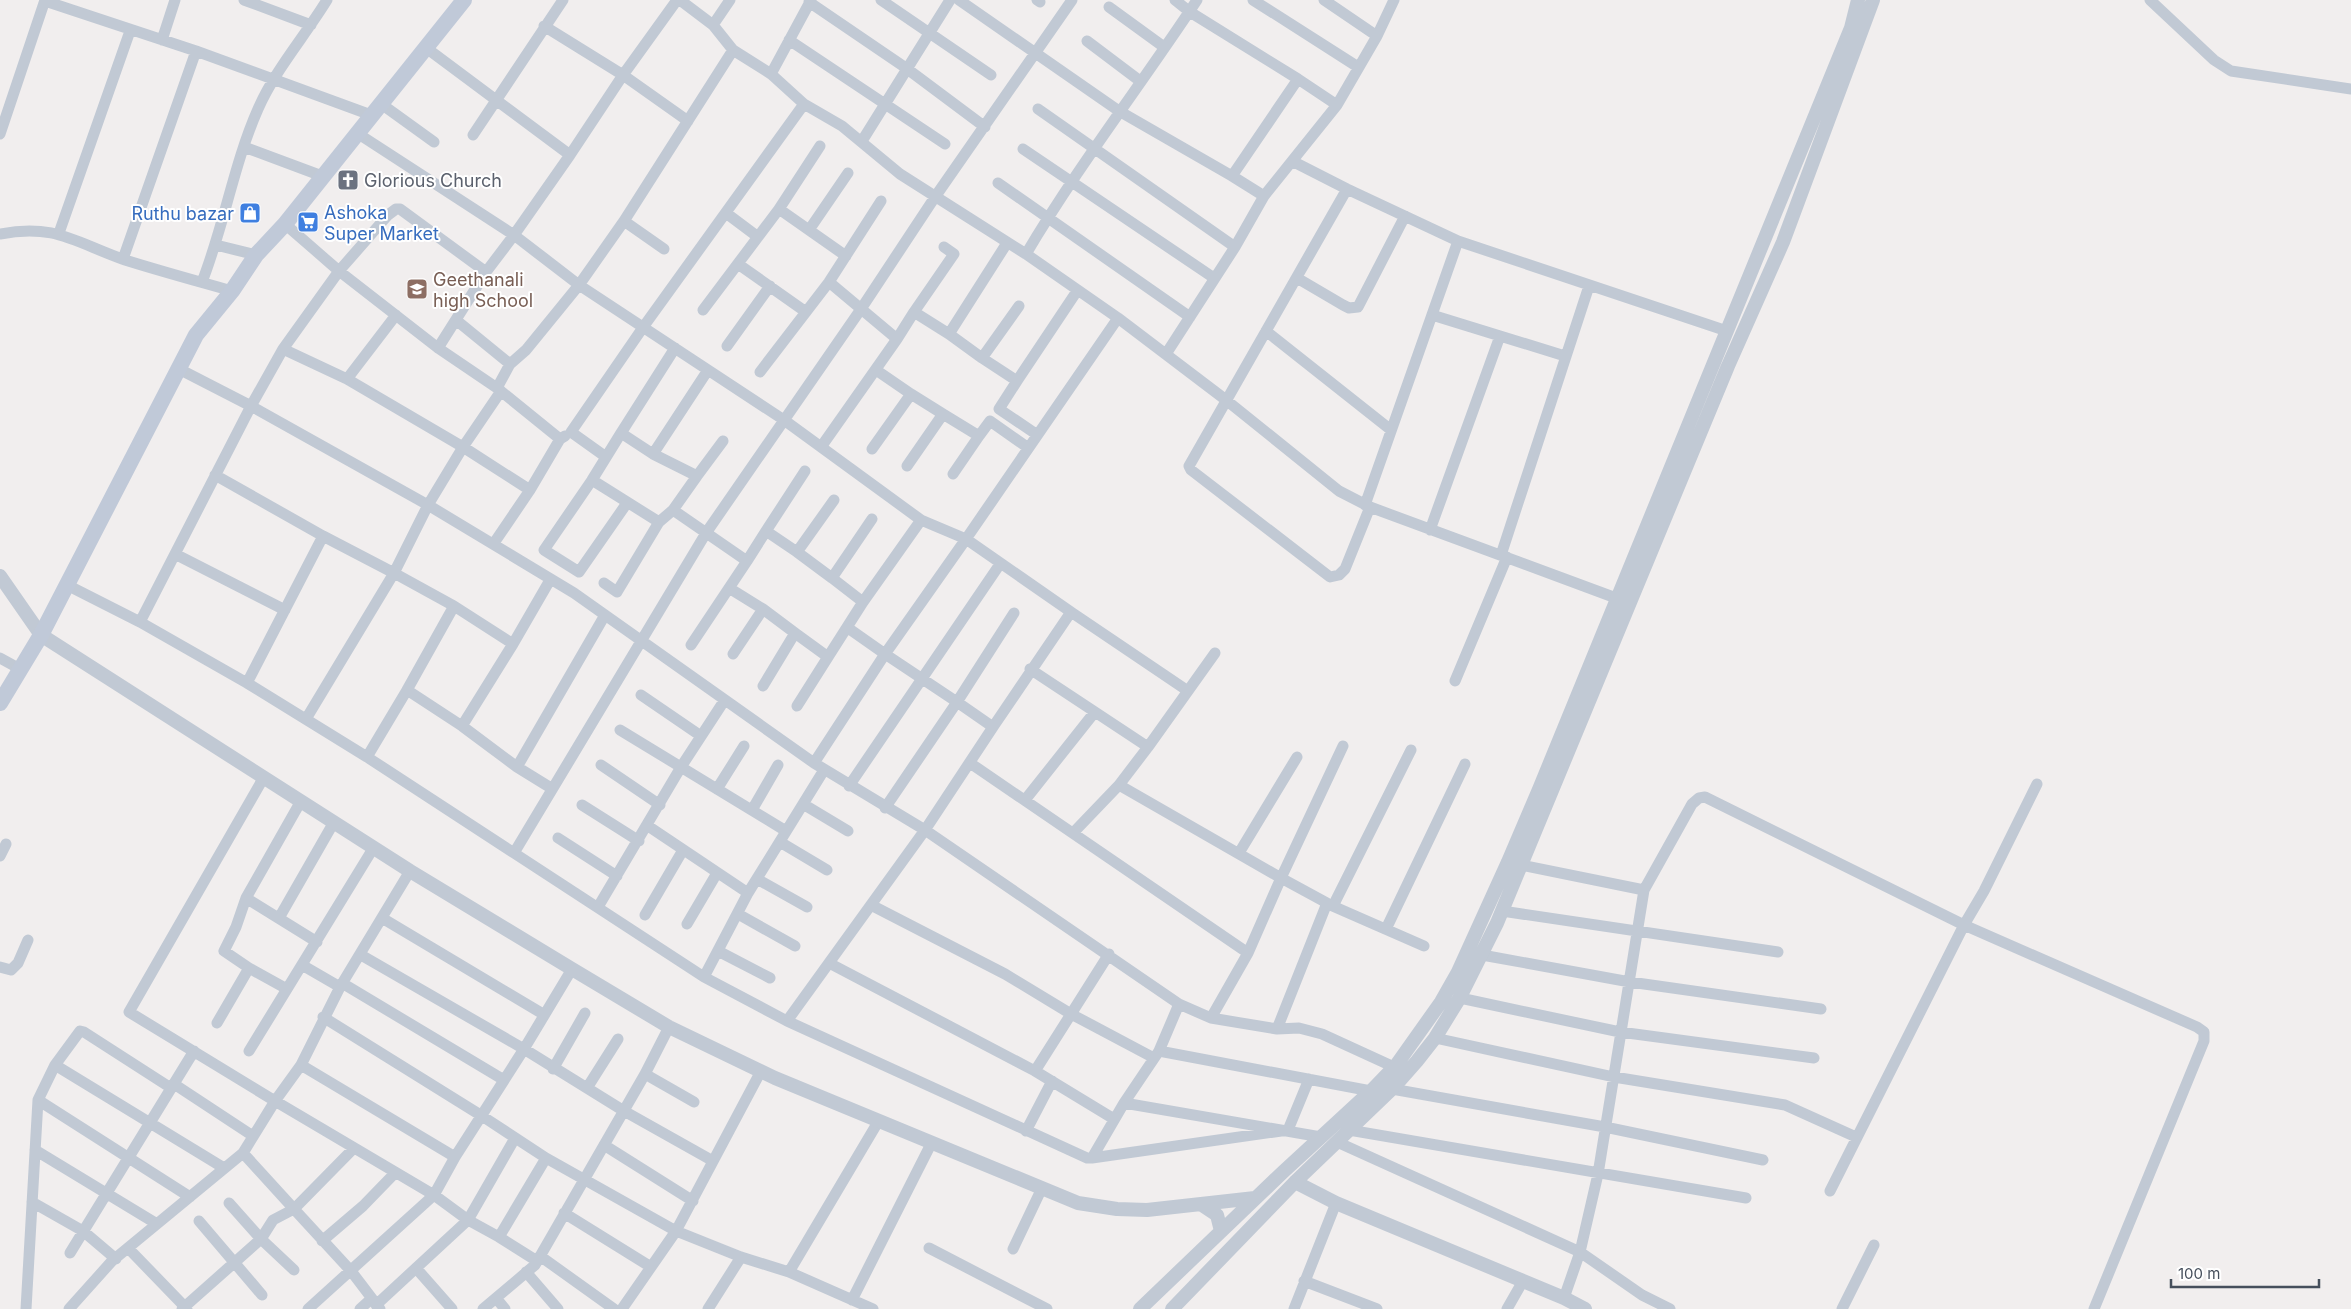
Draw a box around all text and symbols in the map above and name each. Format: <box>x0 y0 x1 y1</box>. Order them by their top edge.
church icon: Glorious Church <box>336 168 360 192</box>
place label: Glorious Church <box>364 170 502 191</box>
shop icon: Ruthu bazar <box>238 201 262 225</box>
place label: Ashoka Super Market <box>324 202 439 244</box>
place label: Ruthu bazar <box>131 203 234 224</box>
supermarket icon: Ashoka Super Market <box>296 210 320 234</box>
place label: Geethanali high School <box>433 269 533 311</box>
school or university icon: Geethanali high School <box>405 277 429 301</box>
scale bar <box>2171 1256 2318 1288</box>
text: 100 m <box>2178 1264 2220 1283</box>

